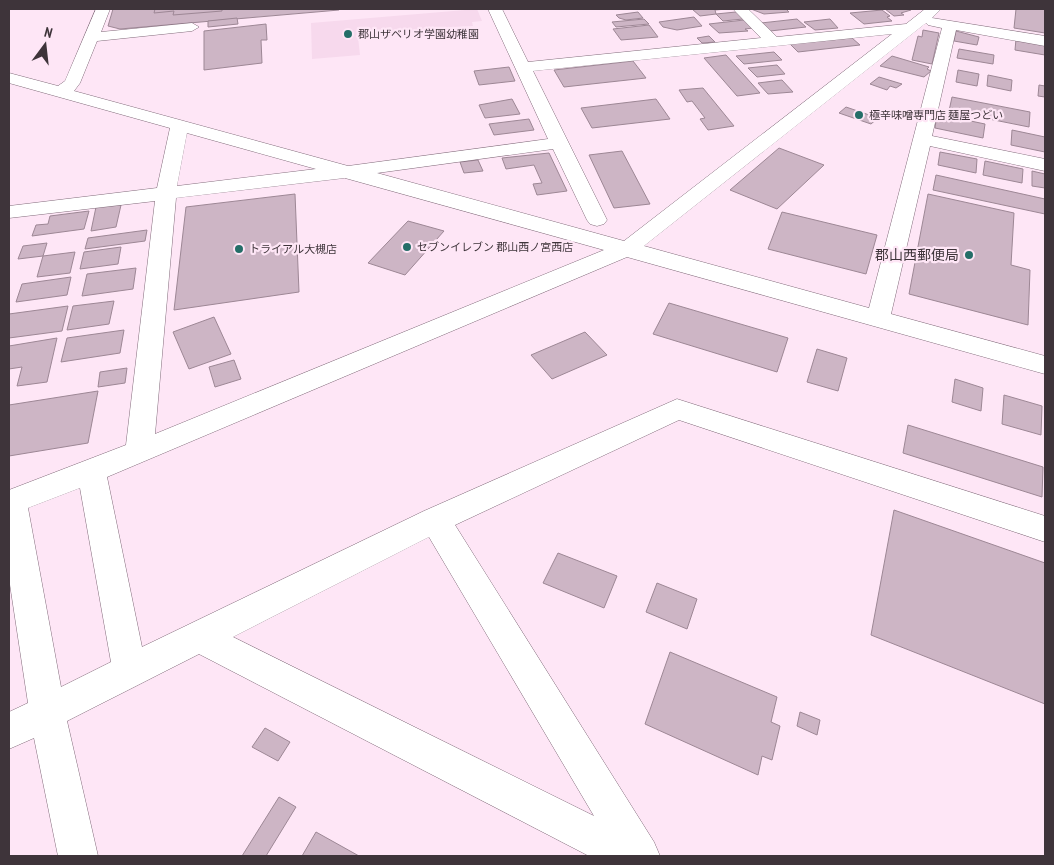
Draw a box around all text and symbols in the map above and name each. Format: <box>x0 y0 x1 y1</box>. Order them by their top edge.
north arrow <box>20 20 70 70</box>
text: N <box>42 23 54 42</box>
place label: 郡山ザベリオ学園幼稚園 <box>358 27 479 41</box>
marker: 郡山ザベリオ学園幼稚園 <box>342 28 354 40</box>
place label: 極辛味噌専門店 麺屋つどい <box>869 108 1003 122</box>
marker: 極辛味噌専門店 麺屋つどい <box>853 109 865 121</box>
place label: セブンイレブン 郡山西ノ宮西店 <box>417 240 573 254</box>
marker: セブンイレブン 郡山西ノ宮西店 <box>401 241 413 253</box>
place label: トライアル大槻店 <box>249 242 337 256</box>
marker: トライアル大槻店 <box>233 243 245 255</box>
place label: 郡山西郵便局 <box>875 246 959 264</box>
marker: 郡山西郵便局 <box>963 249 975 261</box>

